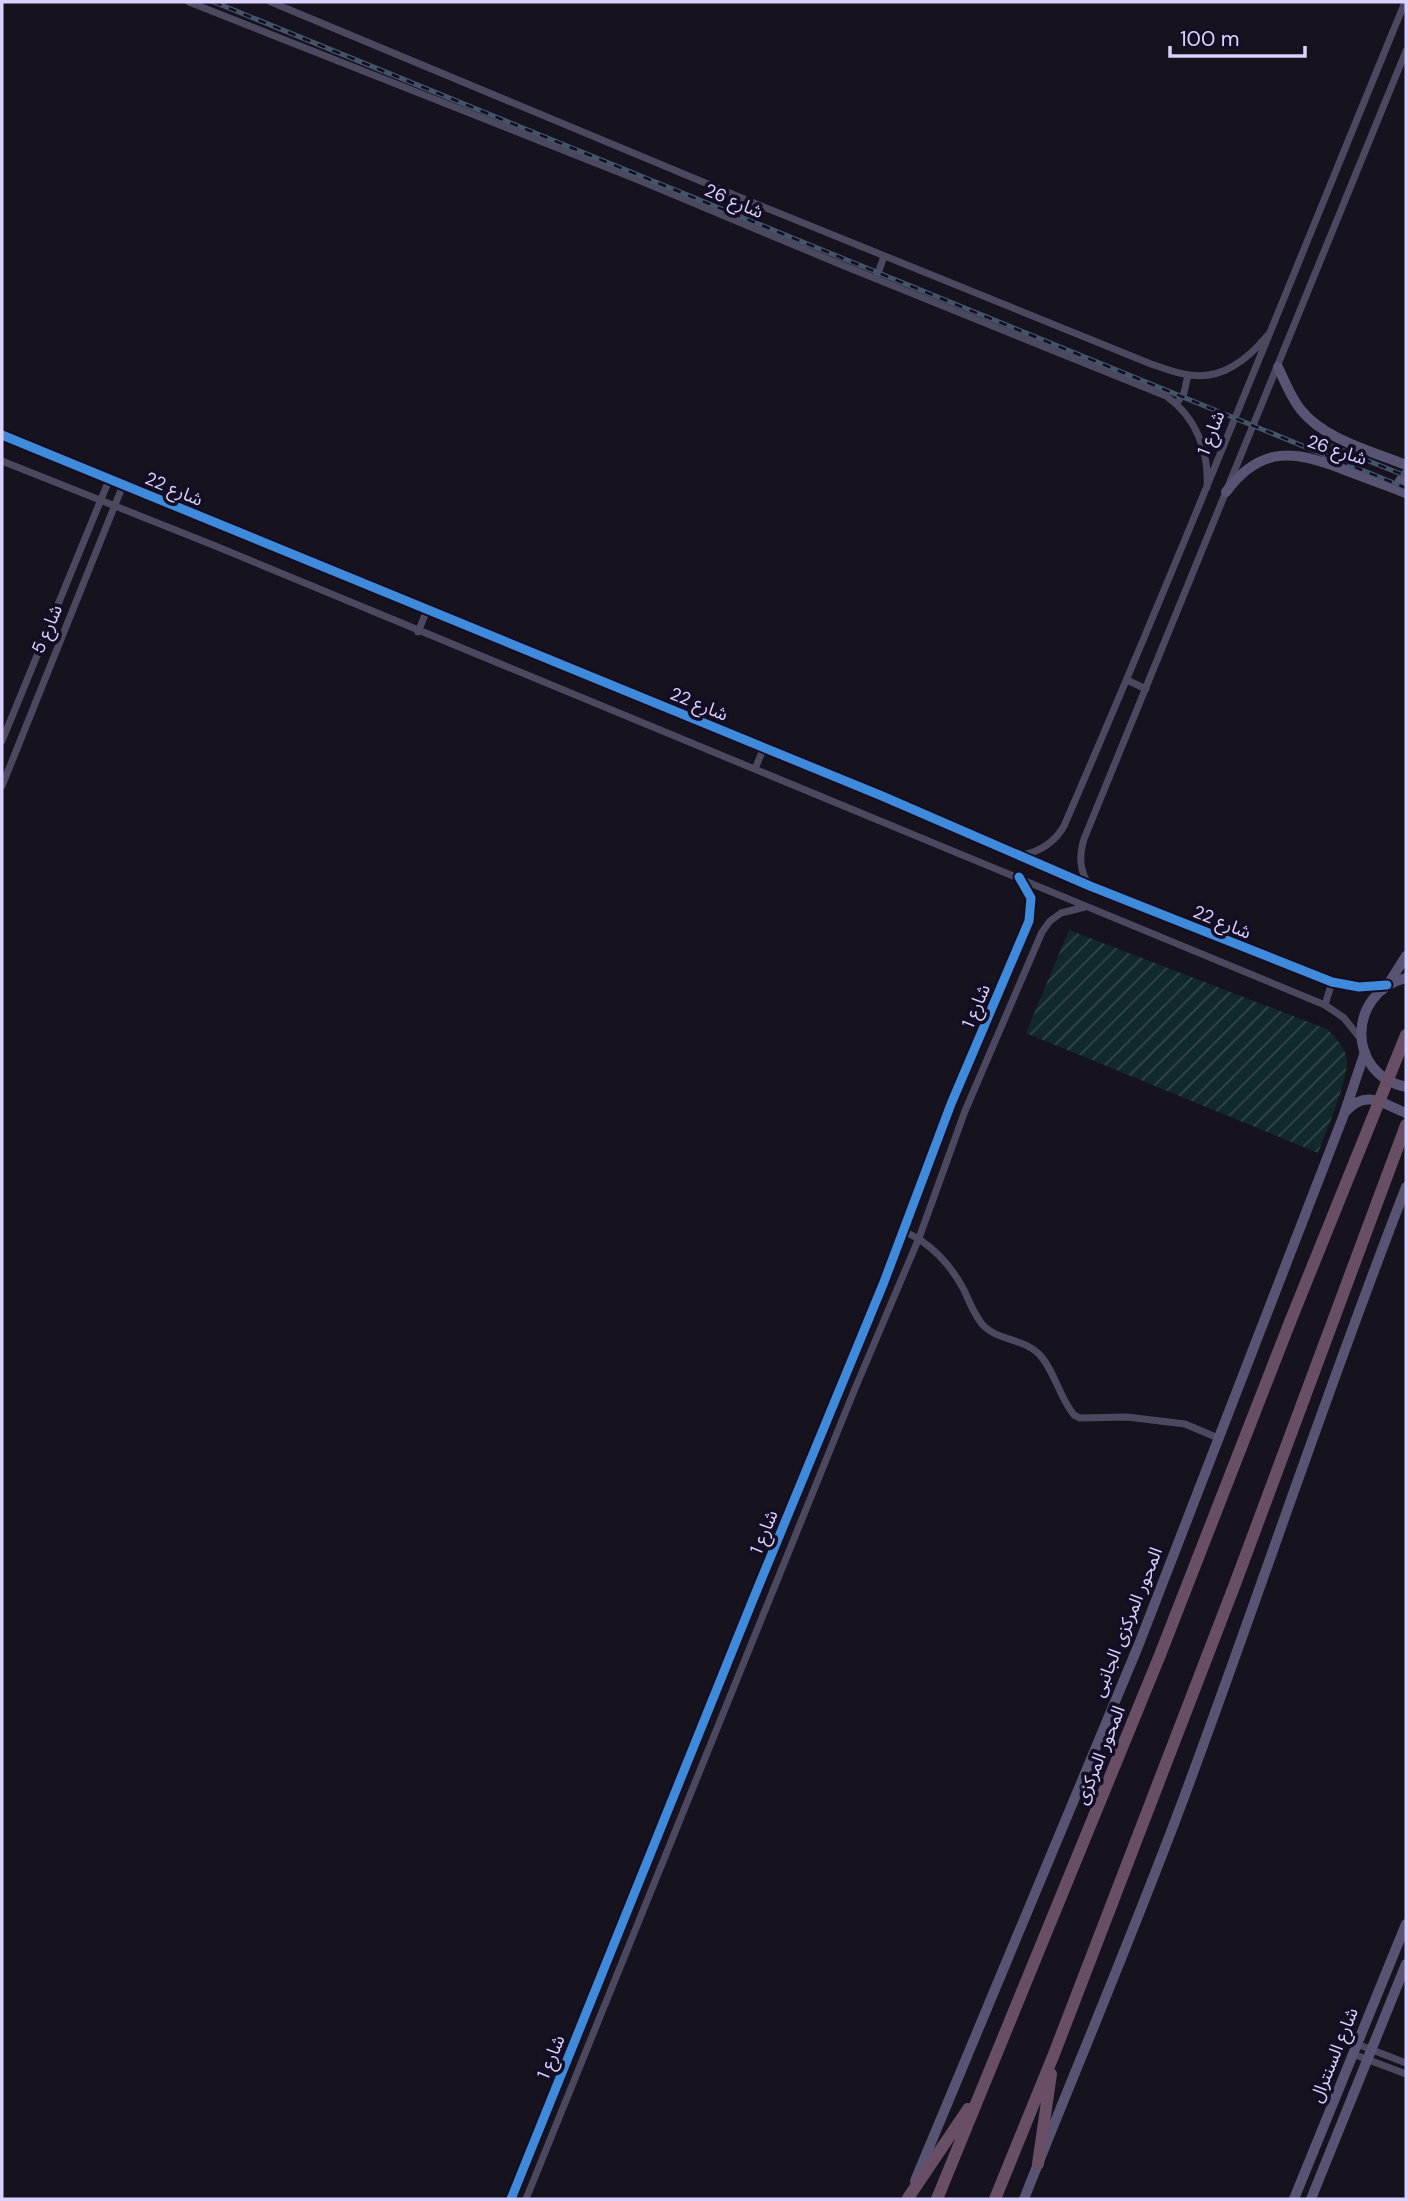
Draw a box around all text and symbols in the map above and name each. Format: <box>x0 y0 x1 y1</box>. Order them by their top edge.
scale bar <box>1170 14 1305 58</box>
text: 100 m <box>1180 25 1240 53</box>
street label: شارع 26 <box>700 178 767 226</box>
street label: شارع 1 <box>1192 407 1232 459</box>
street label: شارع 26 <box>1303 429 1370 473</box>
street label: شارع 22 <box>141 466 207 514</box>
street label: شارع 5 <box>26 601 70 658</box>
street label: شارع 22 <box>666 682 732 728</box>
street label: شارع 22 <box>1189 900 1255 946</box>
street label: شارع 1 <box>956 980 998 1032</box>
street label: شارع 1 <box>744 1506 786 1558</box>
street label: المحور المركزى الجانبى <box>1086 1544 1168 1700</box>
street label: المحور المركزى <box>1069 1702 1131 1808</box>
street label: شارع السنترال <box>1304 2004 1366 2107</box>
street label: شارع 1 <box>531 2031 573 2083</box>

